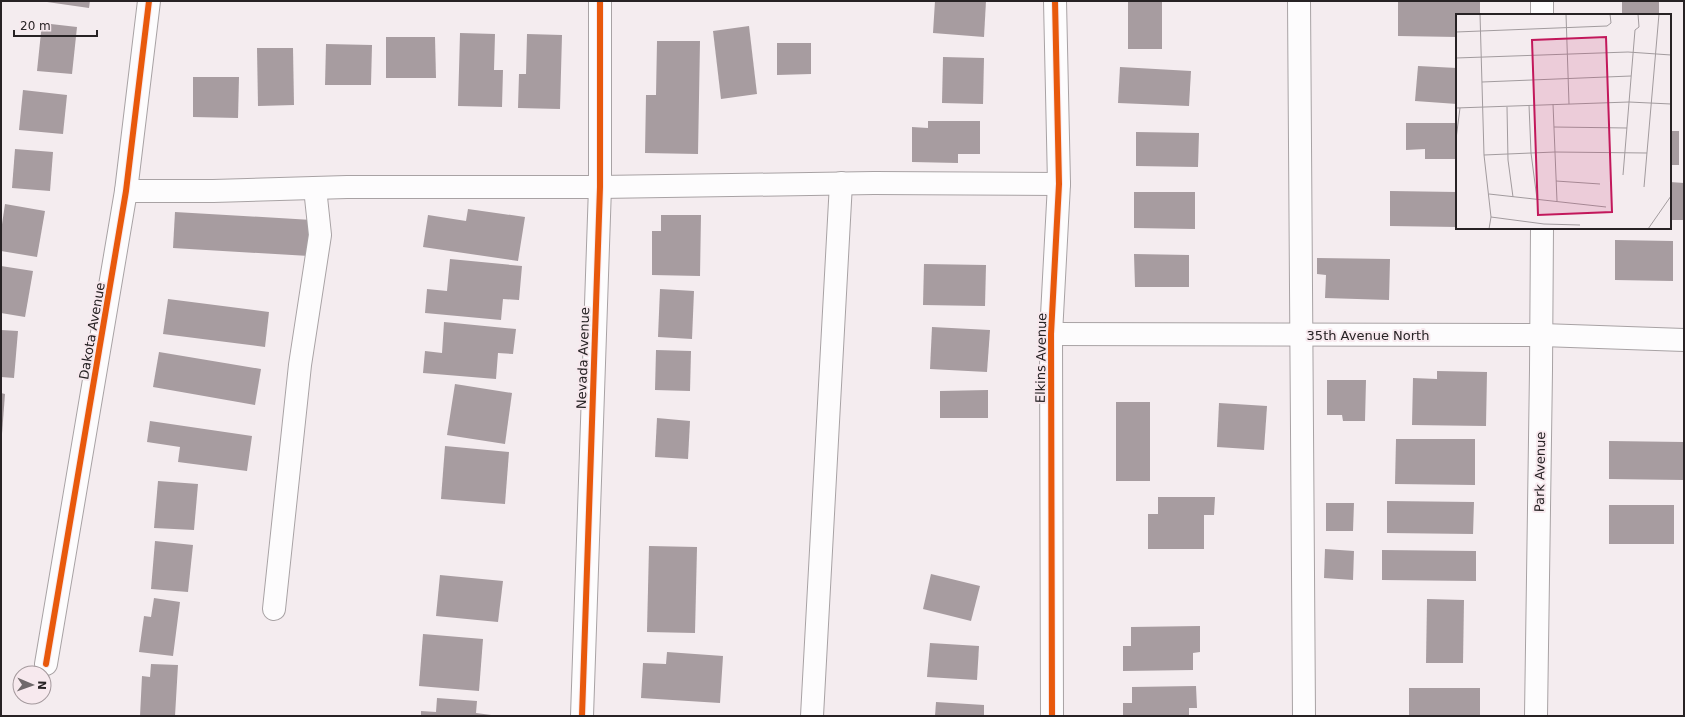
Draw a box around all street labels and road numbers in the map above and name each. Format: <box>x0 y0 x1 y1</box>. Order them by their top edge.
street label: Dakota Avenue <box>76 281 108 381</box>
street label: Nevada Avenue <box>574 307 592 409</box>
street label: Elkins Avenue <box>1033 313 1049 403</box>
street label: 35th Avenue North <box>1307 328 1429 343</box>
street label: Park Avenue <box>1532 432 1548 512</box>

